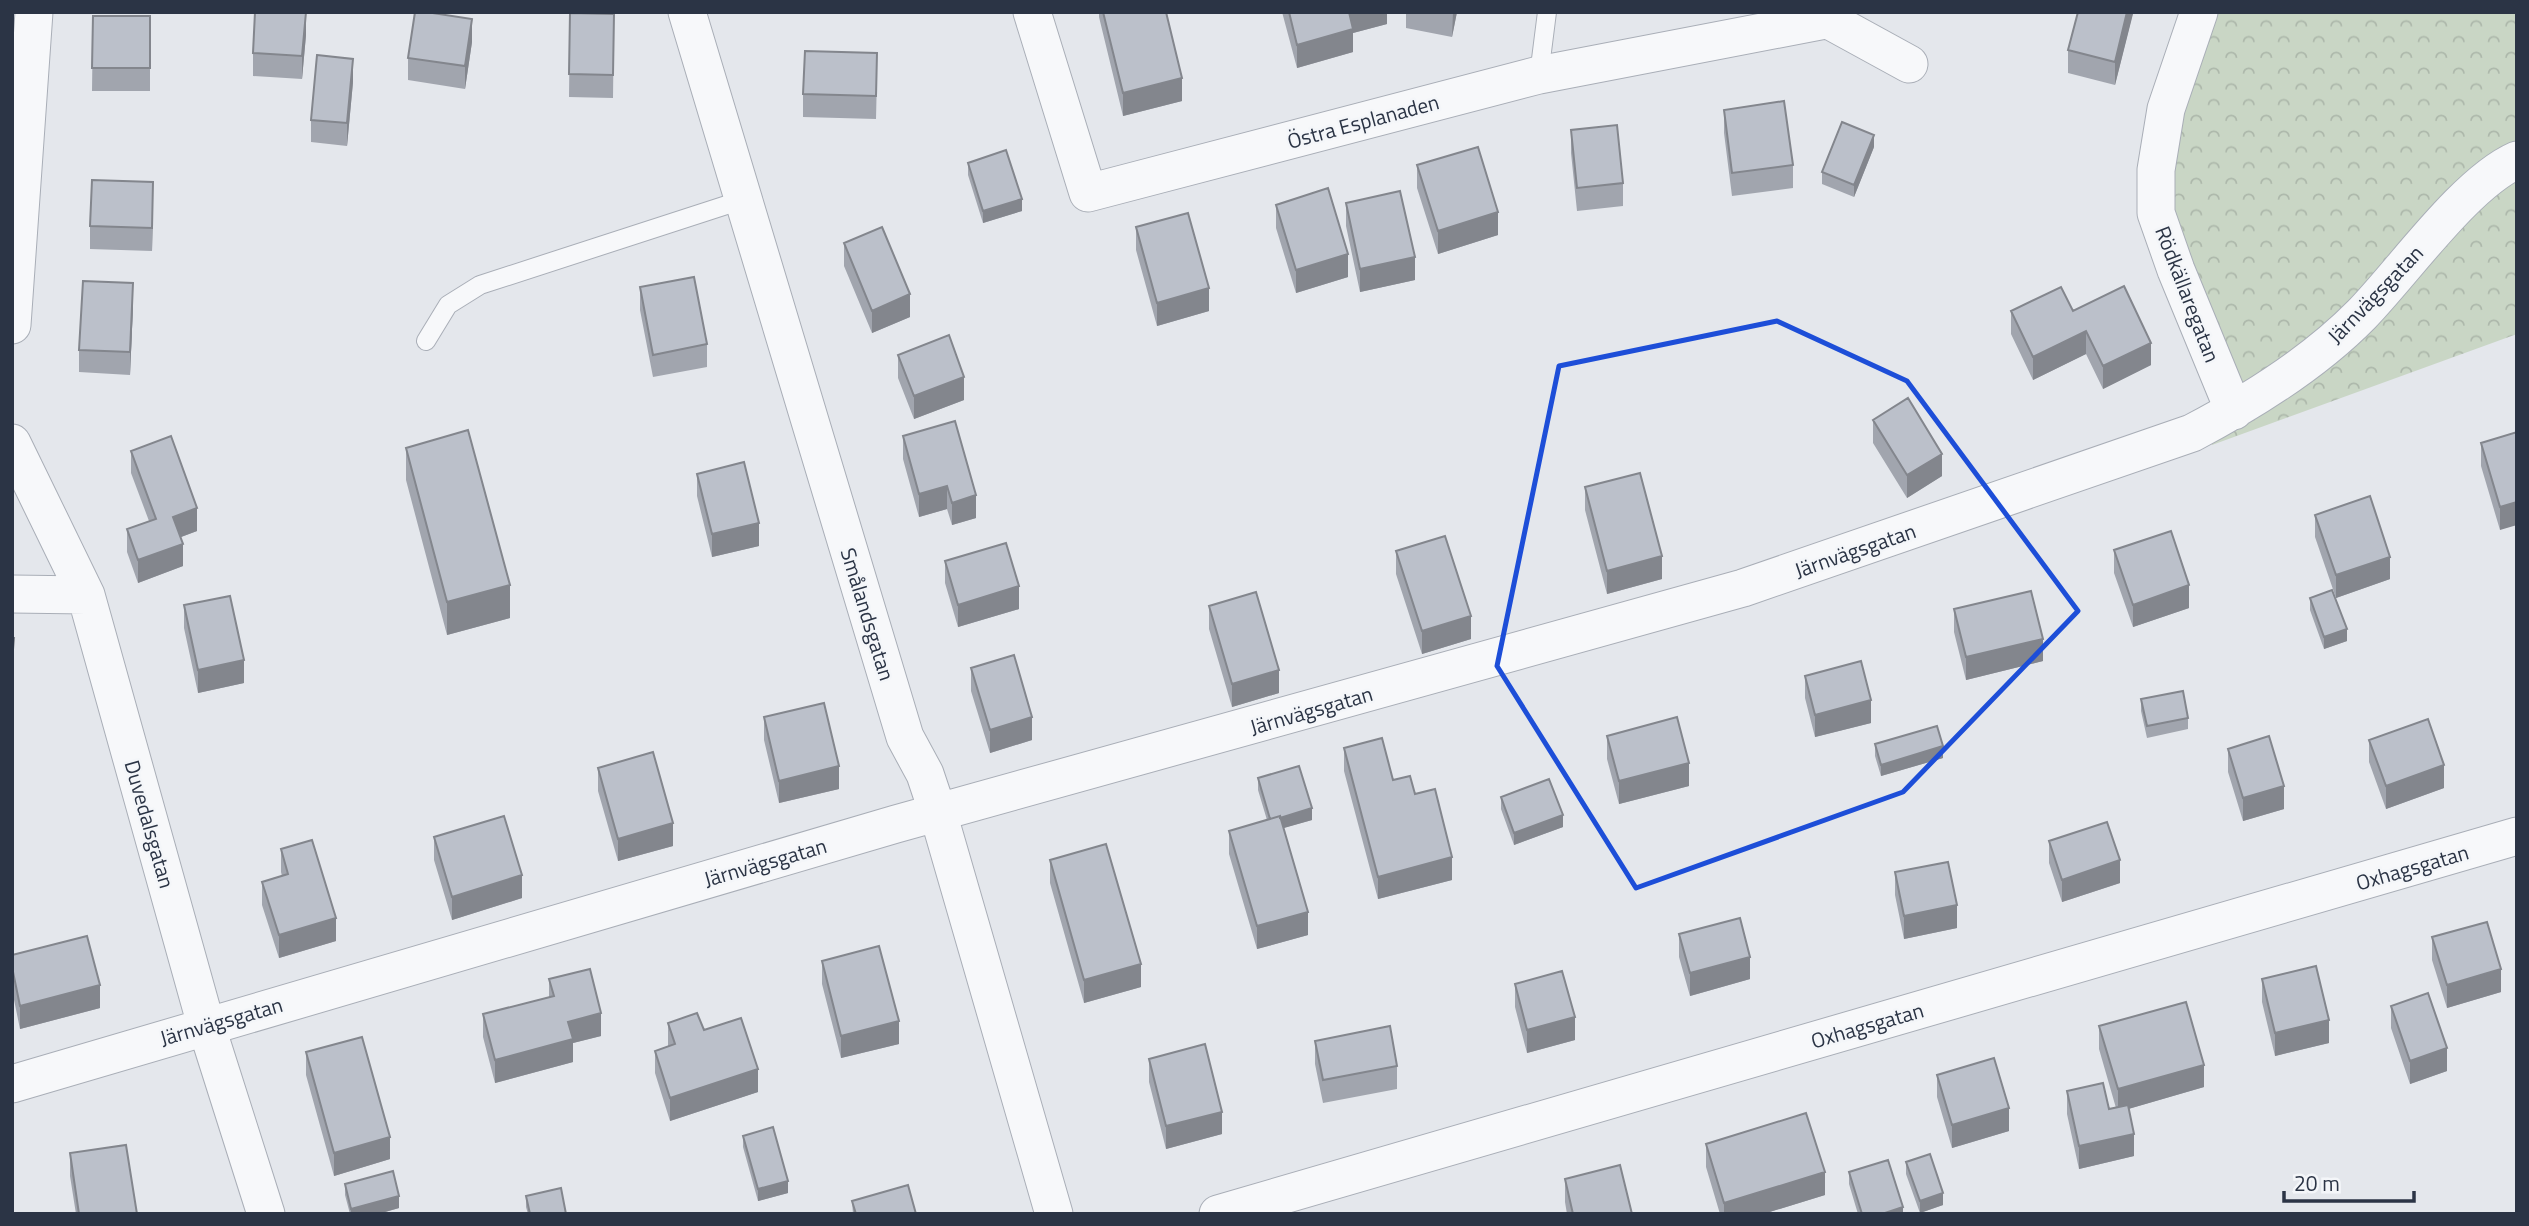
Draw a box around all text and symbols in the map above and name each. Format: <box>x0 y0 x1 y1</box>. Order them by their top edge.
street label: Östra Esplanaden <box>1284 85 1442 157</box>
street label: Rödkällaregatan <box>2147 221 2229 367</box>
street label: Järnvägsgatan <box>2320 237 2430 351</box>
street label: Järnvägsgatan <box>1790 514 1920 586</box>
street label: Smålandsgatan <box>833 544 903 684</box>
street label: Järnvägsgatan <box>1246 677 1376 743</box>
street label: Duvedalsgatan <box>116 756 184 892</box>
street label: Järnvägsgatan <box>700 829 830 895</box>
street label: Oxhagsgatan <box>2352 836 2472 898</box>
street label: Järnvägsgatan <box>156 988 286 1054</box>
street label: Oxhagsgatan <box>1807 994 1927 1056</box>
scale bar <box>2284 1160 2414 1204</box>
text: 20 m <box>2294 1167 2340 1199</box>

